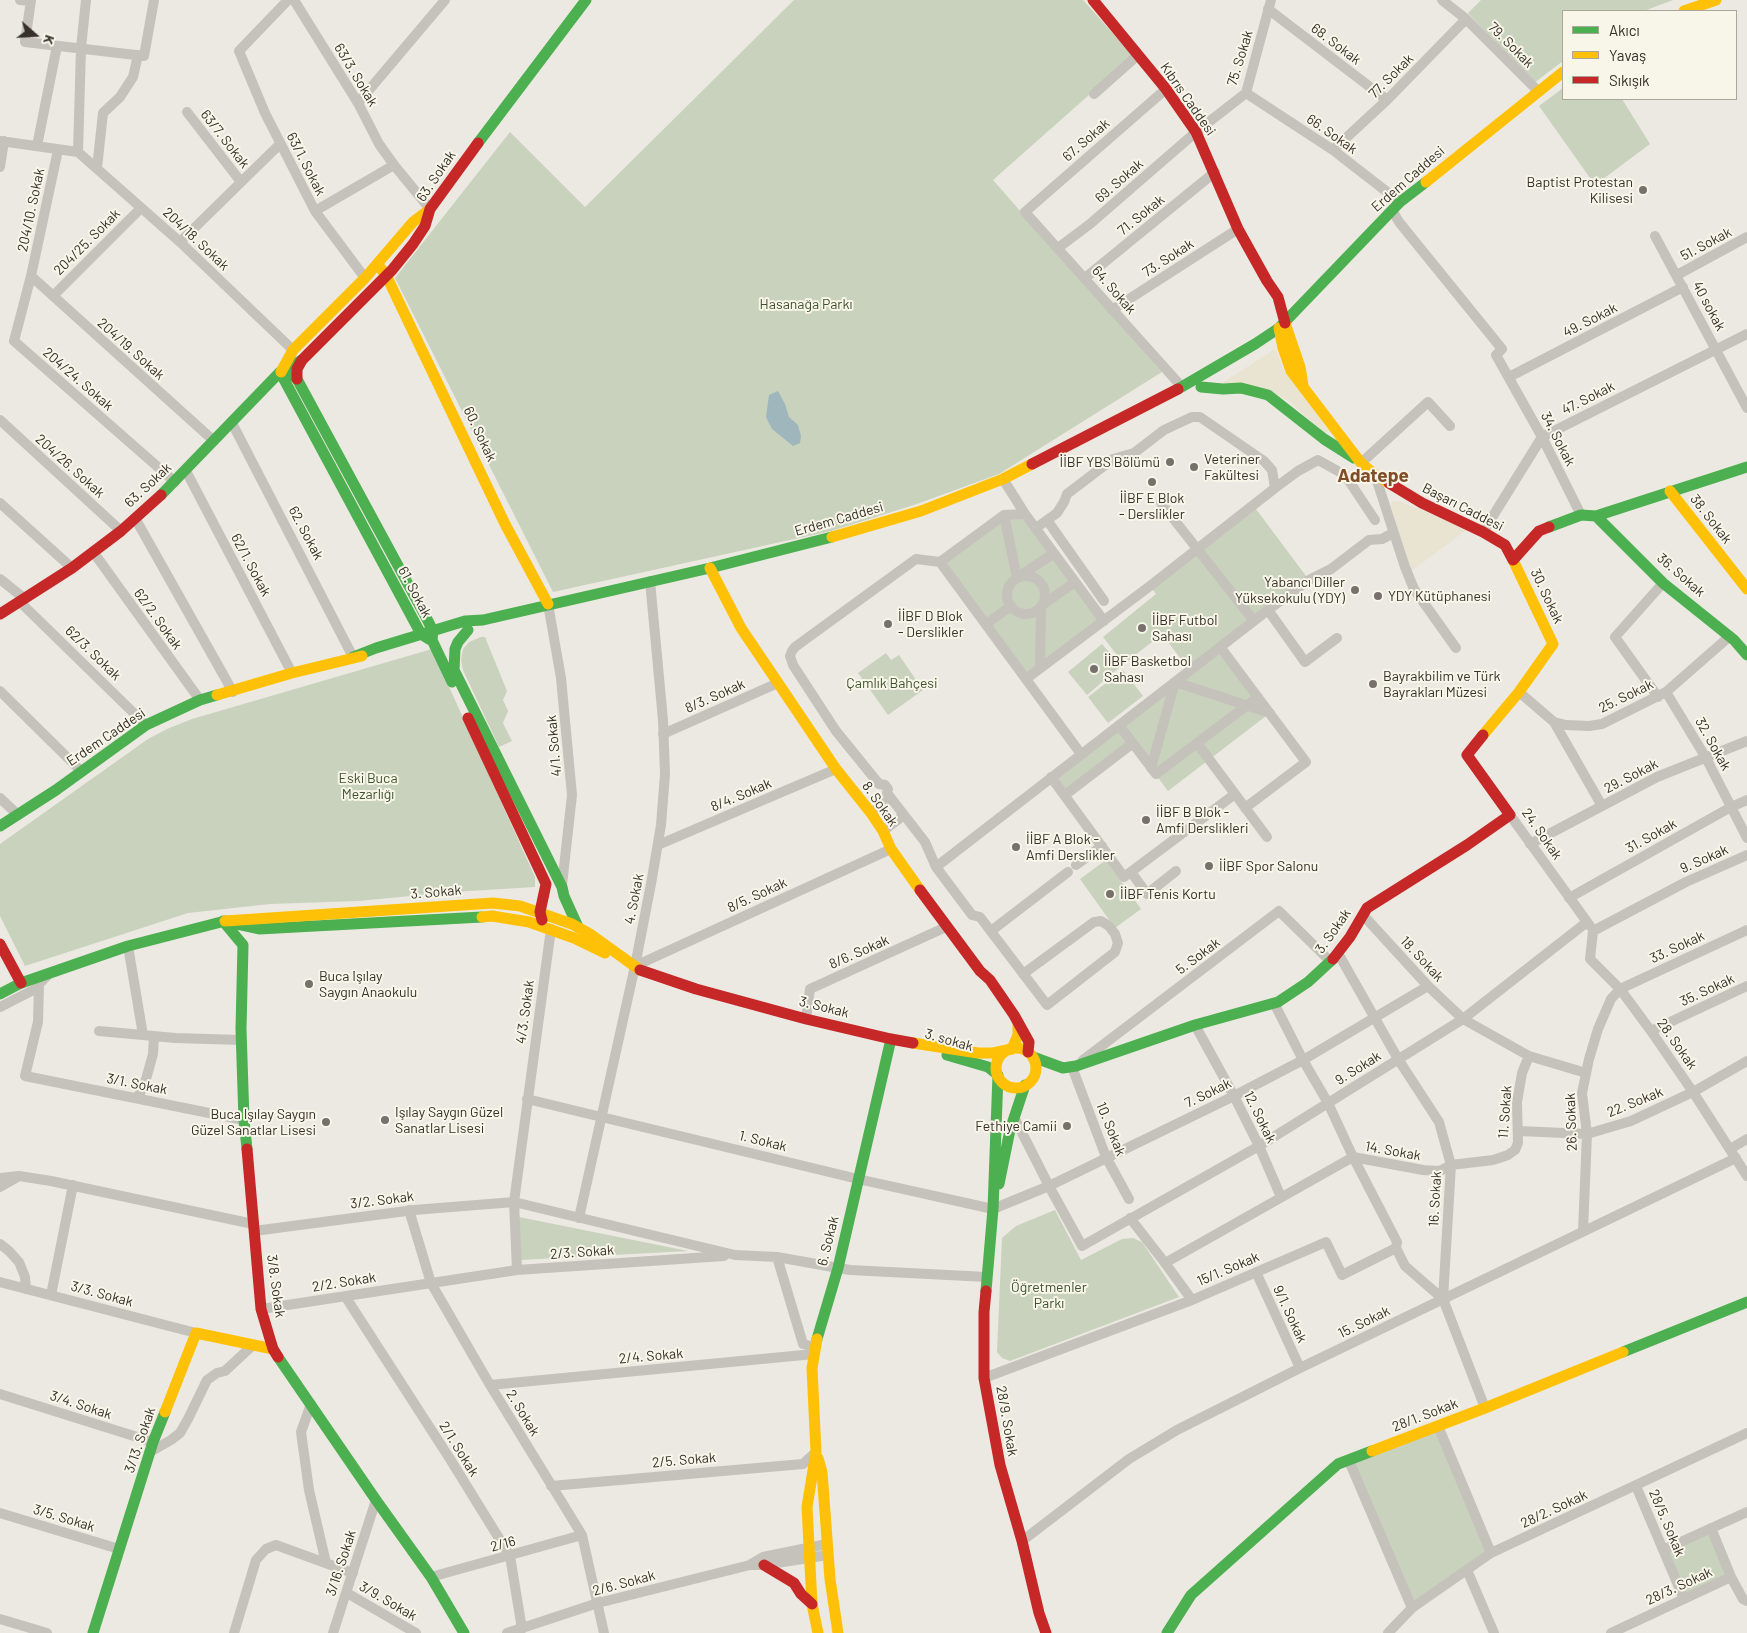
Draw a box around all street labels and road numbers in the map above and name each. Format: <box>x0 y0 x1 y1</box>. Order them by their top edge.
street label: 79. Sokak <box>1485 19 1537 71</box>
street label: 68. Sokak <box>1308 20 1364 68</box>
street label: 75. Sokak <box>1224 28 1256 88</box>
street label: 63/3. Sokak <box>331 40 381 110</box>
street label: 77. Sokak <box>1365 50 1417 102</box>
street label: Kıbrıs Caddesi <box>1157 59 1219 139</box>
street label: 63/7. Sokak <box>197 106 253 172</box>
street label: 66. Sokak <box>1303 110 1361 158</box>
street label: 67. Sokak <box>1059 115 1113 165</box>
street label: 63/1. Sokak <box>283 130 329 198</box>
street label: Erdem Caddesi <box>1368 143 1448 215</box>
street label: 63. Sokak <box>413 147 459 205</box>
street label: 69. Sokak <box>1092 156 1146 206</box>
street label: 204/10. Sokak <box>14 167 48 253</box>
street label: 71. Sokak <box>1114 191 1168 239</box>
street label: 204/18. Sokak <box>159 204 233 274</box>
street label: 204/25. Sokak <box>50 205 124 279</box>
street label: 51. Sokak <box>1678 224 1734 264</box>
street label: 73. Sokak <box>1139 235 1197 281</box>
street label: 64. Sokak <box>1088 262 1140 318</box>
street label: 40 sokak <box>1689 278 1729 334</box>
street label: 49. Sokak <box>1560 299 1620 341</box>
street label: 204/19. Sokak <box>94 314 168 384</box>
street label: 204/24. Sokak <box>39 344 117 414</box>
street label: 47. Sokak <box>1559 378 1617 418</box>
street label: 60. Sokak <box>460 404 500 464</box>
street label: 34. Sokak <box>1537 409 1579 469</box>
street label: 204/26. Sokak <box>32 431 108 501</box>
street label: 63. Sokak <box>121 459 175 511</box>
street label: Başarı Caddesi <box>1419 479 1507 535</box>
street label: 38. Sokak <box>1687 491 1735 547</box>
street label: Erdem Caddesi <box>793 498 885 540</box>
street label: 62. Sokak <box>285 503 327 563</box>
street label: 62/1. Sokak <box>227 531 275 599</box>
street label: 36. Sokak <box>1654 550 1708 600</box>
street label: 61. Sokak <box>395 564 435 620</box>
street label: 30. Sokak <box>1527 566 1567 626</box>
street label: 62/2. Sokak <box>130 585 186 653</box>
street label: 62/3. Sokak <box>62 622 124 684</box>
street label: 8/3. Sokak <box>683 675 747 717</box>
street label: 25. Sokak <box>1596 676 1656 716</box>
street label: Erdem Caddesi <box>63 704 149 770</box>
street label: 32. Sokak <box>1692 714 1734 774</box>
street label: 4/1. Sokak <box>543 715 565 777</box>
street label: 29. Sokak <box>1601 755 1661 797</box>
street label: 8/4. Sokak <box>708 775 774 815</box>
street label: 8. Sokak <box>859 778 901 830</box>
street label: 24. Sokak <box>1518 805 1566 863</box>
street label: 31. Sokak <box>1623 815 1679 857</box>
street label: 9. Sokak <box>1677 841 1731 877</box>
street label: 4. Sokak <box>621 872 647 926</box>
street label: 8/5. Sokak <box>725 874 789 916</box>
street label: 3. Sokak <box>410 881 462 903</box>
street label: 3. Sokak <box>1312 905 1354 957</box>
street label: 33. Sokak <box>1647 927 1707 967</box>
street label: 8/6. Sokak <box>827 931 891 973</box>
street label: 18. Sokak <box>1397 933 1447 985</box>
street label: 5. Sokak <box>1173 934 1223 978</box>
street label: 35. Sokak <box>1677 970 1737 1010</box>
street label: 4/3. Sokak <box>512 979 538 1045</box>
street label: 3. Sokak <box>797 993 851 1021</box>
street label: 28. Sokak <box>1653 1015 1701 1073</box>
street label: 3. sokak <box>923 1025 975 1055</box>
street label: 9. Sokak <box>1332 1047 1384 1089</box>
street label: 3/1. Sokak <box>105 1070 169 1098</box>
street label: 7. Sokak <box>1182 1075 1234 1111</box>
street label: 22. Sokak <box>1605 1083 1665 1121</box>
street label: 11. Sokak <box>1495 1085 1515 1139</box>
street label: 12. Sokak <box>1240 1088 1280 1146</box>
street label: 26. Sokak <box>1562 1093 1580 1151</box>
street label: 10. Sokak <box>1093 1100 1129 1158</box>
street label: 1. Sokak <box>737 1127 789 1155</box>
street label: 14. Sokak <box>1364 1138 1422 1164</box>
street label: 16. Sokak <box>1425 1171 1445 1227</box>
street label: 3/2. Sokak <box>349 1188 415 1212</box>
street label: 6. Sokak <box>814 1214 842 1268</box>
street label: 2/3. Sokak <box>550 1241 614 1263</box>
street label: 15/1. Sokak <box>1194 1248 1262 1290</box>
street label: 3/8. Sokak <box>263 1253 289 1319</box>
street label: 2/2. Sokak <box>311 1269 377 1295</box>
street label: 3/3. Sokak <box>69 1278 135 1310</box>
street label: 9/1. Sokak <box>1269 1283 1311 1345</box>
street label: 15. Sokak <box>1335 1302 1393 1342</box>
street label: 2/4. Sokak <box>618 1345 684 1367</box>
street label: 28/9. Sokak <box>993 1384 1021 1458</box>
street label: 3/4. Sokak <box>48 1387 114 1423</box>
street label: 2. Sokak <box>503 1387 543 1439</box>
street label: 28/1. Sokak <box>1390 1395 1460 1435</box>
street label: 3/13. Sokak <box>121 1405 159 1475</box>
street label: 2/1. Sokak <box>436 1418 482 1480</box>
street label: 2/5. Sokak <box>651 1449 717 1471</box>
street label: 28/2. Sokak <box>1518 1486 1590 1532</box>
street label: 28/5. Sokak <box>1645 1487 1689 1559</box>
street label: 3/5. Sokak <box>31 1501 97 1535</box>
street label: 3/16. Sokak <box>322 1528 360 1598</box>
street label: 2/16 <box>489 1533 517 1555</box>
street label: 28/3. Sokak <box>1643 1563 1715 1609</box>
street label: 2/6. Sokak <box>591 1567 657 1599</box>
street label: 3/9. Sokak <box>356 1578 420 1624</box>

